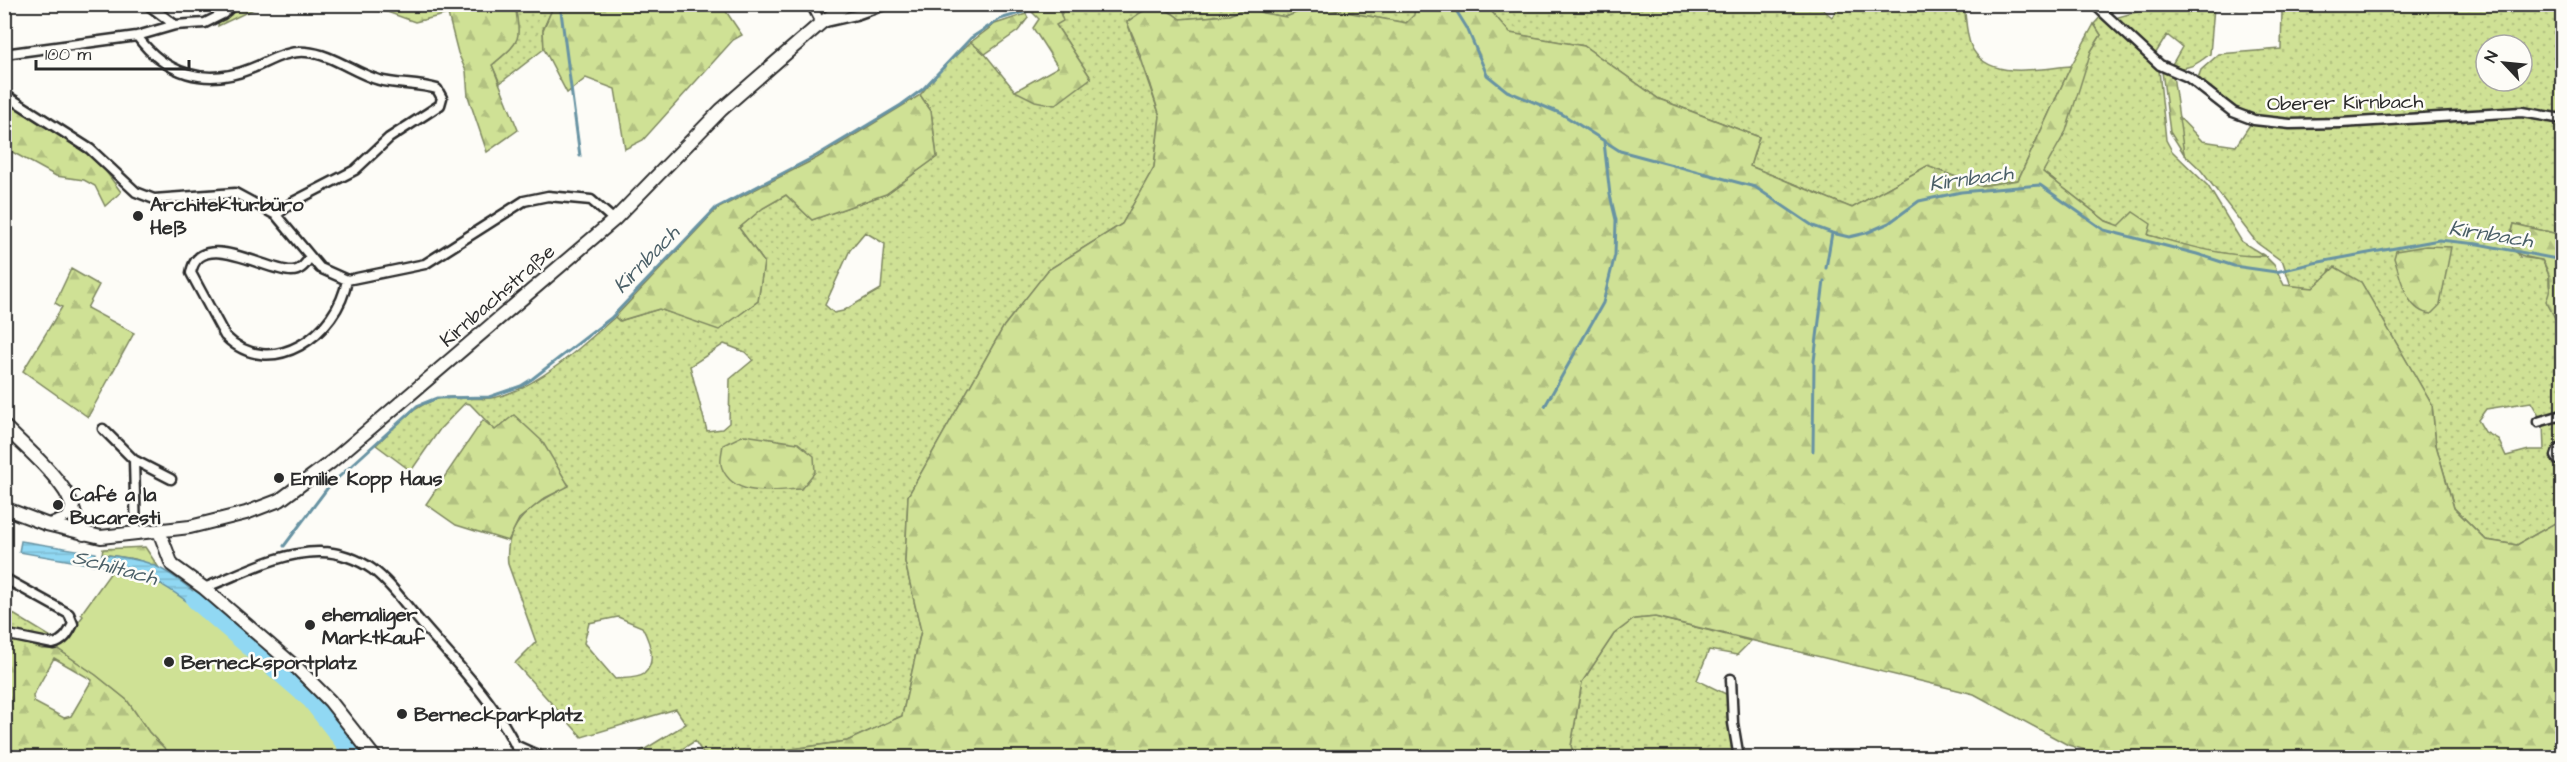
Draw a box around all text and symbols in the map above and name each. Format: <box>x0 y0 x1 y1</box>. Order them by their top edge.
scale bar <box>36 33 189 71</box>
north arrow <box>2474 33 2534 93</box>
text: 100 m <box>45 42 91 67</box>
text: N <box>2479 48 2504 66</box>
street label: Oberer Kirnbach <box>2267 88 2424 118</box>
water label: Kirnbach <box>1927 158 2016 199</box>
place label: Architekturbüro Heß <box>150 191 304 242</box>
marker: Architekturbüro Heß <box>131 209 145 223</box>
water label: Kirnbach <box>2447 214 2536 256</box>
water label: Kirnbach <box>607 218 687 300</box>
street label: Kirnbachstraße <box>434 238 562 354</box>
place label: Emilie Kopp Haus <box>291 465 443 493</box>
marker: Emilie Kopp Haus <box>272 471 286 485</box>
place label: Café a la Bucaresti <box>70 481 161 532</box>
marker: Café a la Bucaresti <box>51 498 65 512</box>
water label: Schiltach <box>69 542 162 593</box>
place label: ehemaliger Marktkauf <box>322 601 426 652</box>
marker: ehemaliger Marktkauf <box>303 618 317 632</box>
place label: Bernecksportplatz <box>181 649 358 677</box>
marker: Bernecksportplatz <box>162 655 176 669</box>
place label: Berneckparkplatz <box>414 701 584 729</box>
marker: Berneckparkplatz <box>395 707 409 721</box>

